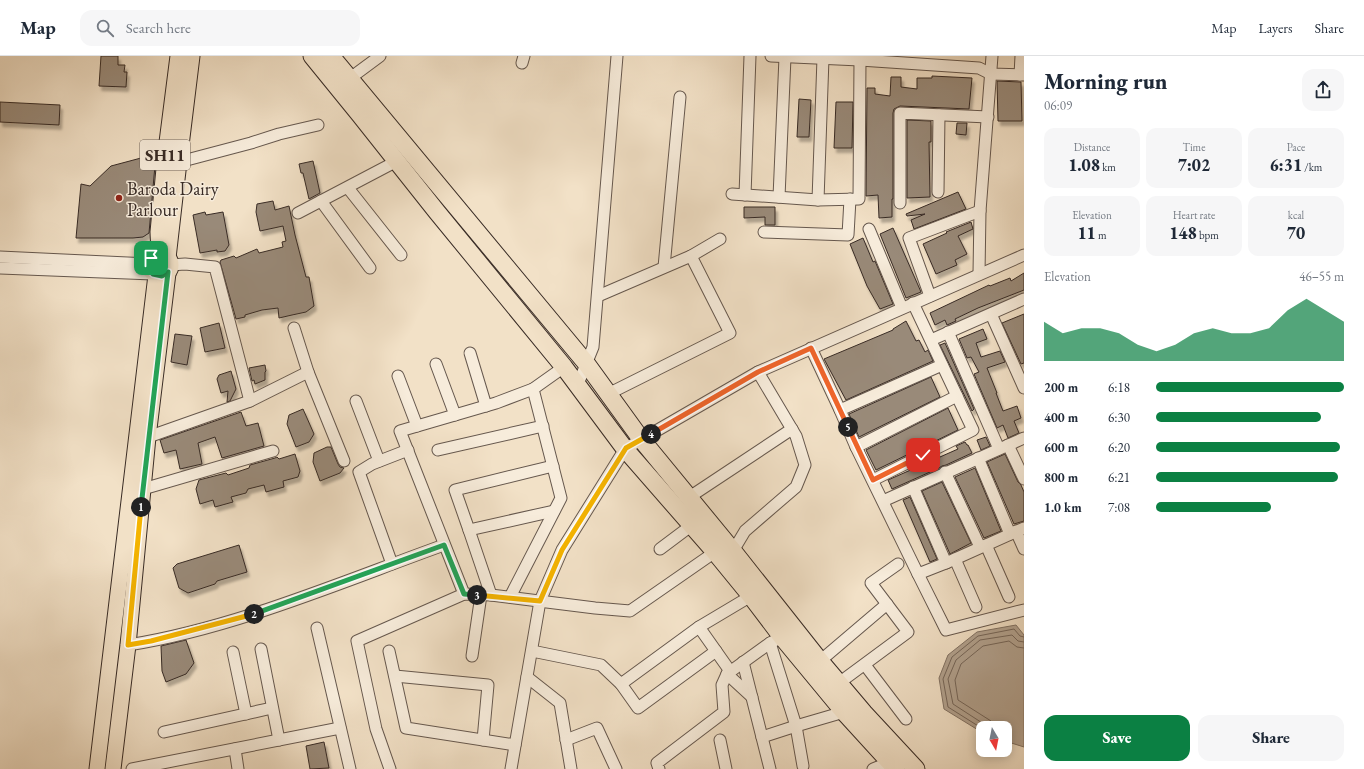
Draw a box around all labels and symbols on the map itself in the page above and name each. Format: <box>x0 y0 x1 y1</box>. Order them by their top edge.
road number: SH11 <box>140 140 190 170</box>
place label: Baroda Dairy Parlour <box>127 177 219 221</box>
marker: Baroda Dairy Parlour <box>114 193 124 203</box>
pin <box>134 241 168 275</box>
pin: 5 <box>838 417 858 437</box>
pin: 4 <box>641 424 661 444</box>
pin <box>906 438 940 472</box>
pin: 1 <box>131 497 151 517</box>
pin: 3 <box>467 585 487 605</box>
pin: 2 <box>244 604 264 624</box>
north arrow <box>976 721 1012 757</box>

